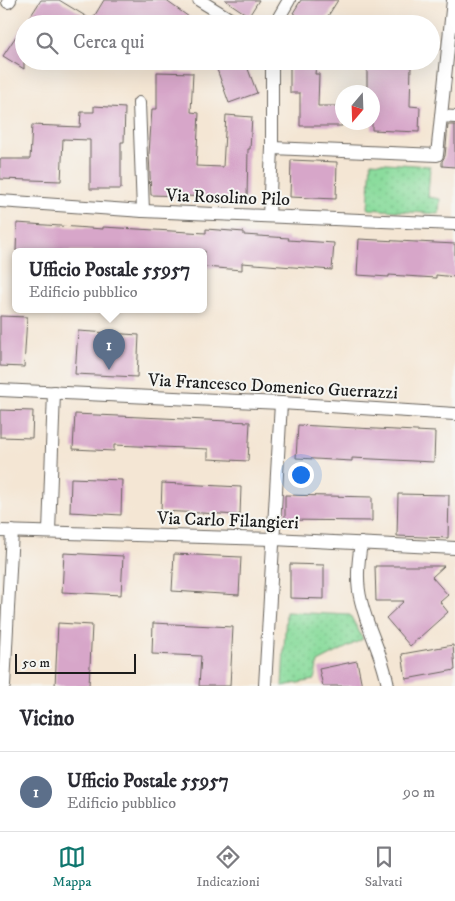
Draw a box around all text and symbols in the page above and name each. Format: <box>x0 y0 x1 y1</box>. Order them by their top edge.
search box <box>15 15 440 70</box>
icon: search <box>33 29 61 57</box>
text: Cerca qui <box>73 31 144 54</box>
north arrow <box>335 85 380 130</box>
street label: Via Rosolino Pilo <box>165 185 291 211</box>
popup <box>12 248 207 313</box>
text: Ufficio Postale 55957 <box>29 259 190 282</box>
text: Edificio pubblico <box>29 282 138 302</box>
pin: 1 <box>93 329 125 370</box>
street label: Via Francesco Domenico Guerrazzi <box>146 369 399 405</box>
your location <box>288 462 314 488</box>
street label: Via Carlo Filangieri <box>156 507 299 534</box>
scale bar <box>15 651 136 674</box>
text: 50 m <box>22 654 50 672</box>
text: Vicino <box>20 706 74 732</box>
text: Ufficio Postale 55957 <box>67 770 229 793</box>
text: 1 <box>33 782 39 802</box>
text: 90 m <box>403 782 435 802</box>
text: Edificio pubblico <box>67 793 176 813</box>
tab: Mappa <box>53 843 91 891</box>
tab: Indicazioni <box>197 843 260 891</box>
tab: Salvati <box>365 843 402 891</box>

